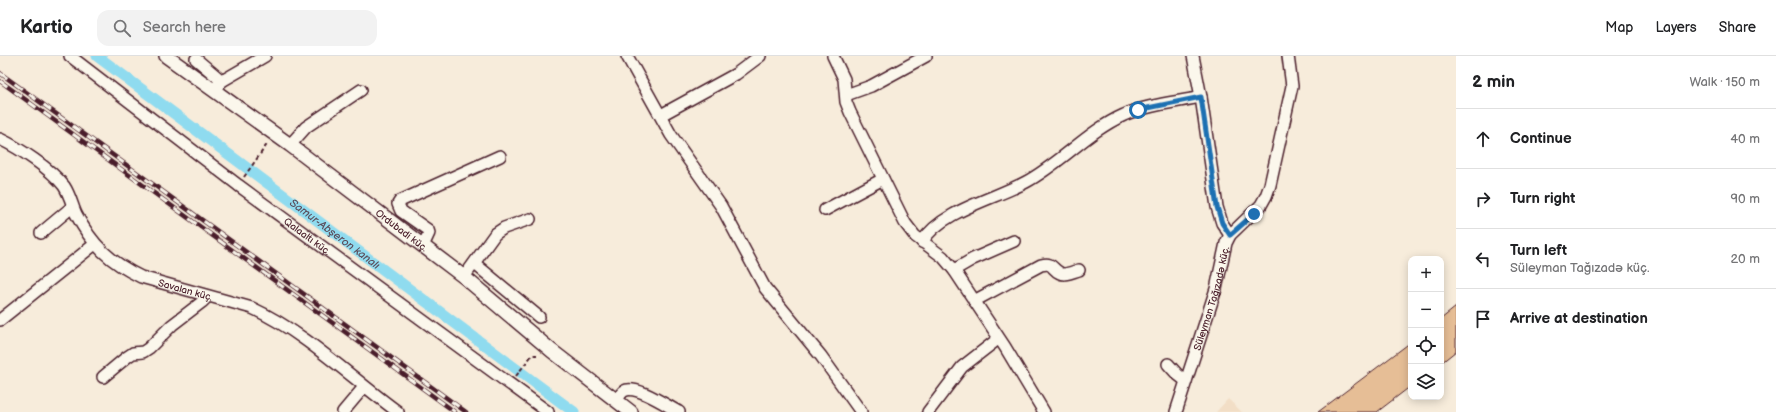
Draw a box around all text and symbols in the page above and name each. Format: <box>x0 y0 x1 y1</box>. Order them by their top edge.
search box <box>97 10 377 46</box>
text: Kartio <box>20 16 73 39</box>
icon: search <box>111 17 133 39</box>
text: Search here <box>143 18 226 37</box>
text: Map <box>1605 19 1633 36</box>
text: Layers <box>1655 19 1697 36</box>
text: Share <box>1719 19 1756 36</box>
text: 2 min <box>1472 72 1515 92</box>
text: Walk · 150 m <box>1689 74 1760 90</box>
route start <box>1129 101 1147 119</box>
icon: ahead <box>1472 128 1494 150</box>
text: Continue <box>1510 129 1572 148</box>
text: 40 m <box>1730 131 1760 147</box>
icon: right <box>1472 188 1494 210</box>
text: Turn right <box>1510 189 1575 208</box>
text: 90 m <box>1731 191 1760 207</box>
water label: Samur-Abşeron kanalı <box>287 196 383 272</box>
route end <box>1245 205 1263 223</box>
street label: Ordubadi küç. <box>373 207 430 254</box>
street label: Qalaaltı küç. <box>281 216 333 258</box>
text: Turn left <box>1510 241 1567 260</box>
street label: Süleyman Tağızadə küç. <box>1191 245 1232 352</box>
icon: left <box>1472 248 1494 270</box>
text: 20 m <box>1730 251 1760 267</box>
map controls <box>1408 256 1444 400</box>
button: + <box>1408 256 1444 292</box>
text: Süleyman Tağızadə küç. <box>1510 260 1650 276</box>
street label: Savalan küç. <box>157 277 214 304</box>
button: − <box>1408 292 1444 328</box>
icon: arrive <box>1472 308 1494 330</box>
text: Arrive at destination <box>1510 309 1648 328</box>
button: locate <box>1408 328 1444 364</box>
button: layers <box>1408 364 1444 400</box>

